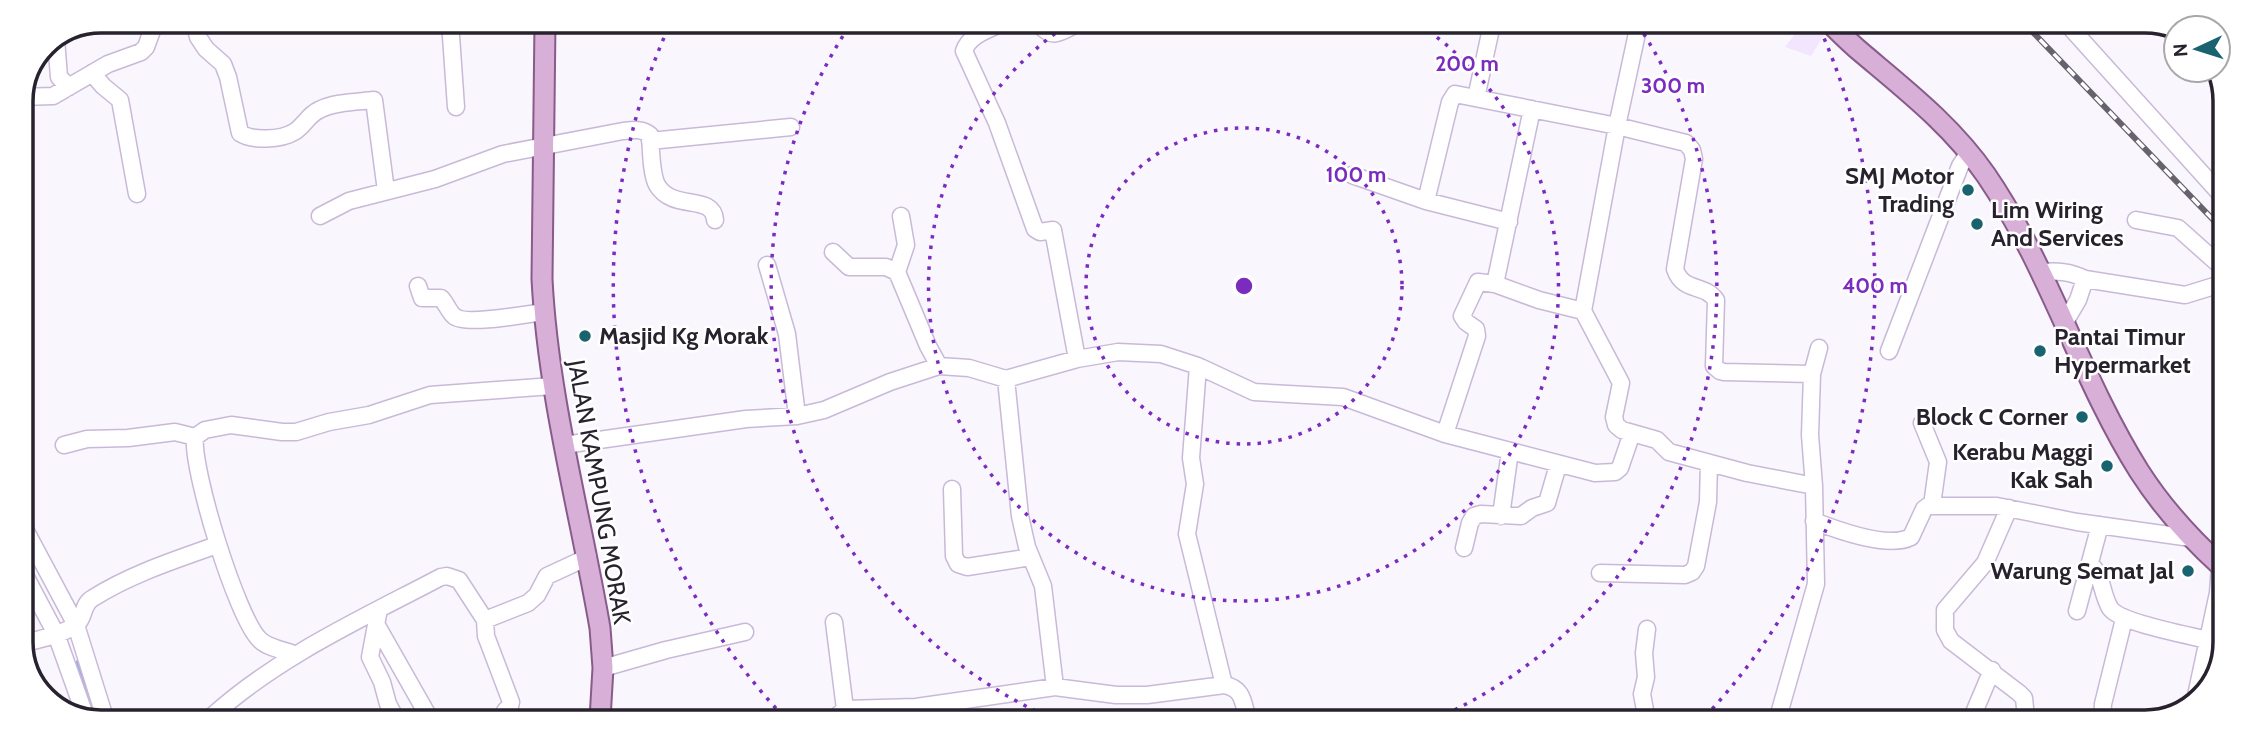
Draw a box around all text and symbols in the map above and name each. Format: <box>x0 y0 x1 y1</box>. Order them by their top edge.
north arrow <box>2162 14 2232 84</box>
text: N <box>2169 43 2192 58</box>
text: 200 m <box>1435 51 1499 76</box>
text: 300 m <box>1641 73 1705 98</box>
place label: SMJ Motor Trading <box>1845 161 1954 218</box>
text: 100 m <box>1326 162 1386 187</box>
marker: SMJ Motor Trading <box>1960 182 1976 198</box>
place label: Lim Wiring And Services <box>1991 195 2124 252</box>
marker: Lim Wiring And Services <box>1969 216 1985 232</box>
text: 400 m <box>1842 273 1908 298</box>
centre of rings <box>1232 274 1256 298</box>
place label: Masjid Kg Morak <box>599 321 769 350</box>
place label: Pantai Timur Hypermarket <box>2054 322 2191 379</box>
marker: Masjid Kg Morak <box>577 328 593 344</box>
marker: Pantai Timur Hypermarket <box>2032 343 2048 359</box>
street label: JALAN KAMPUNG MORAK <box>562 356 637 627</box>
place label: Block C Corner <box>1916 402 2068 431</box>
marker: Block C Corner <box>2074 409 2090 425</box>
place label: Kerabu Maggi Kak Sah <box>1952 437 2093 494</box>
marker: Kerabu Maggi Kak Sah <box>2099 458 2115 474</box>
place label: Warung Semat Jal <box>1991 556 2174 585</box>
marker: Warung Semat Jal <box>2180 563 2196 579</box>

